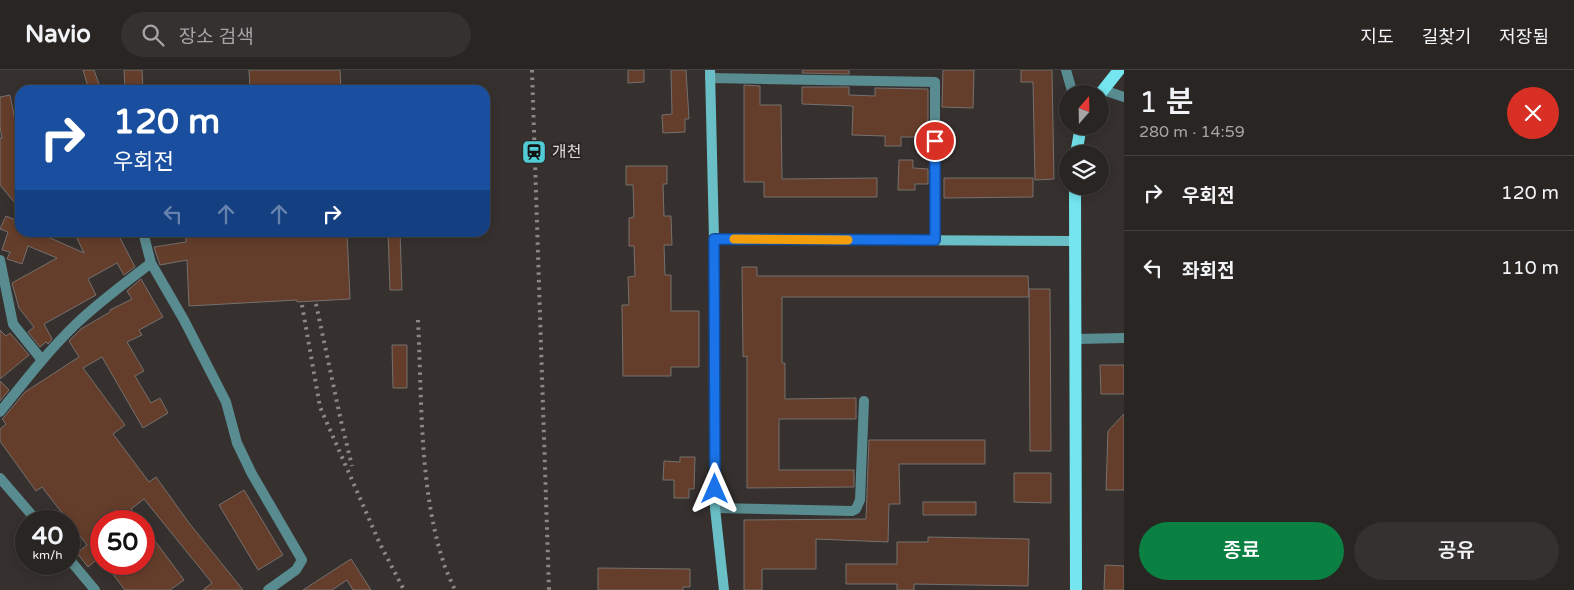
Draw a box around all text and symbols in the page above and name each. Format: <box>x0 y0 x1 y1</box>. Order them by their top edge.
search box <box>121 12 471 57</box>
text: Navio <box>25 20 91 49</box>
icon: search <box>139 21 167 49</box>
text: 장소 검색 <box>179 26 254 48</box>
text: 지도 <box>1361 26 1394 48</box>
text: 길찾기 <box>1422 26 1471 48</box>
text: 저장됨 <box>1499 26 1549 48</box>
text: 1 분 <box>1139 84 1193 121</box>
north arrow <box>1059 85 1109 135</box>
map controls <box>1059 85 1109 195</box>
button: close <box>1507 87 1559 139</box>
text: 120 m <box>113 101 220 143</box>
icon: right <box>30 105 95 170</box>
pin <box>914 120 956 162</box>
text: 280 m · 14:59 <box>1139 122 1245 142</box>
icon: arrive <box>921 127 949 155</box>
station icon: 개천 <box>521 139 547 165</box>
place label: 개천 <box>552 142 581 162</box>
button: layers <box>1059 145 1109 195</box>
text: 우회전 <box>113 149 174 175</box>
icon: right <box>1139 179 1167 207</box>
text: 120 m <box>1501 182 1559 204</box>
text: 우회전 <box>1182 185 1234 207</box>
icon: left <box>159 200 187 228</box>
icon: ahead <box>212 200 240 228</box>
icon: ahead <box>265 200 293 228</box>
icon: right <box>318 200 346 228</box>
icon: left <box>1139 254 1167 282</box>
text: 110 m <box>1501 257 1559 279</box>
text: 좌회전 <box>1182 260 1234 282</box>
position arrow <box>688 462 740 514</box>
speed limit sign: 50 <box>90 510 155 575</box>
text: 40 <box>32 521 63 551</box>
button: 종료 <box>1139 522 1344 580</box>
button: 공유 <box>1354 522 1559 580</box>
text: km/h <box>32 548 63 562</box>

